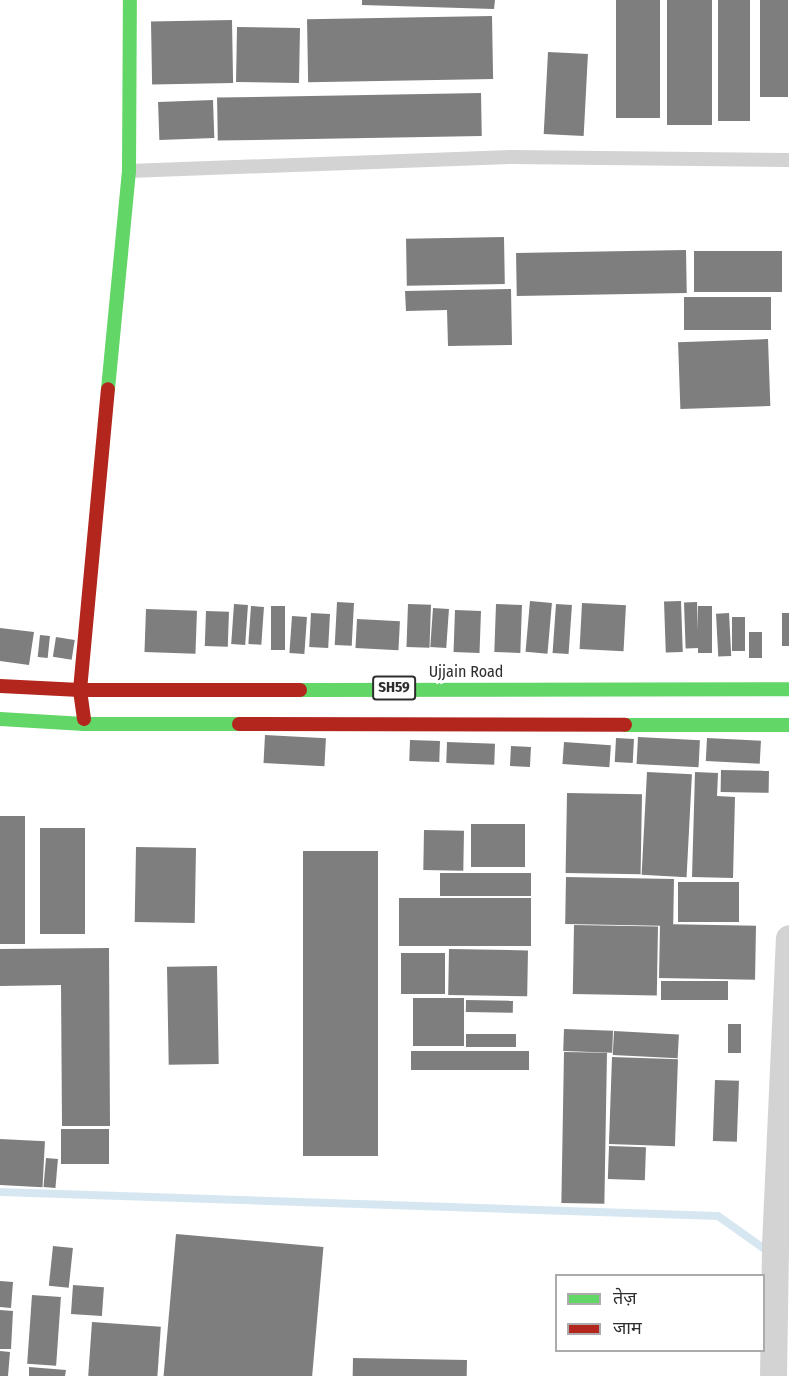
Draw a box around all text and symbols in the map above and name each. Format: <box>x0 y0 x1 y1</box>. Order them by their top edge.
street label: Ujjain Road <box>429 662 503 682</box>
road number: SH59 <box>372 676 416 700</box>
legend <box>555 1274 765 1352</box>
text: तेज़ <box>613 1287 637 1309</box>
text: जाम <box>613 1317 642 1339</box>

